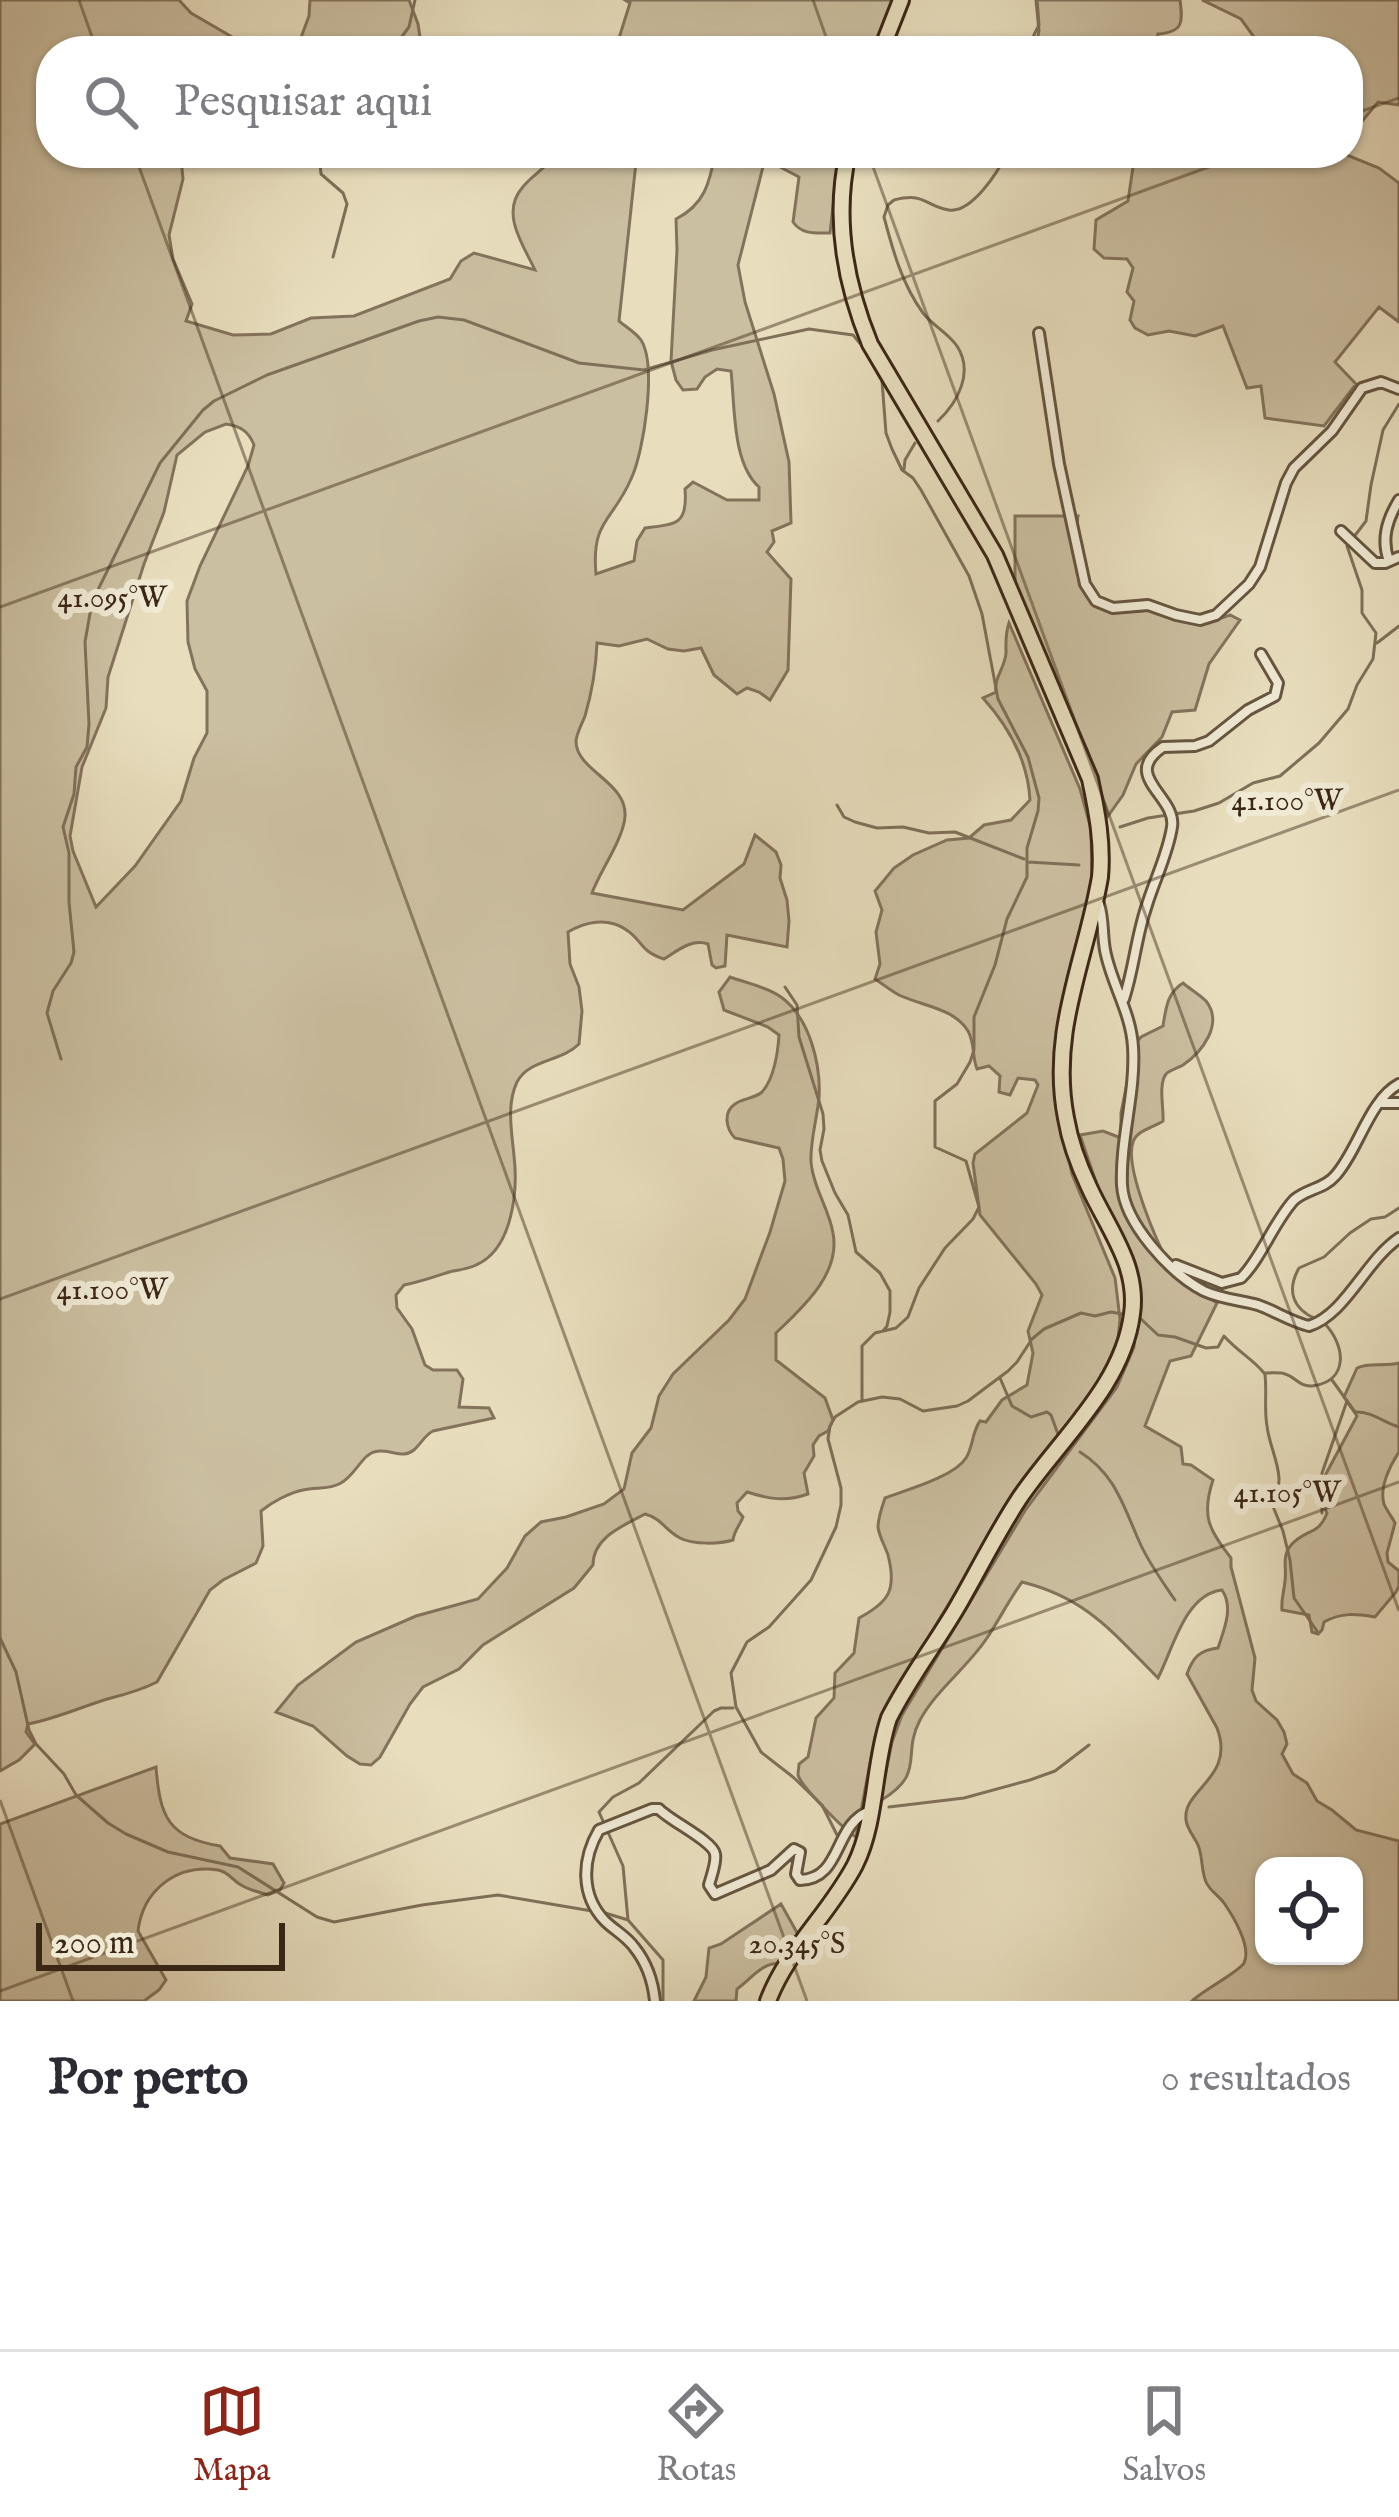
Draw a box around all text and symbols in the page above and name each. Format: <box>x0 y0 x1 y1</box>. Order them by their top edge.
search box <box>36 36 1363 168</box>
icon: search <box>78 69 144 135</box>
text: Pesquisar aqui <box>174 74 432 131</box>
text: 41.095°W <box>57 580 168 618</box>
text: 41.100°W <box>1232 783 1344 821</box>
text: 41.100°W <box>57 1272 169 1310</box>
text: 41.105°W <box>1233 1475 1342 1513</box>
map controls <box>1255 1857 1363 1965</box>
button: locate <box>1255 1857 1363 1965</box>
scale bar <box>36 1917 285 1970</box>
text: 200 m <box>54 1923 135 1965</box>
text: 20.345°S <box>749 1926 845 1964</box>
text: Por perto <box>48 2047 248 2112</box>
text: 0 resultados <box>1161 2055 1351 2104</box>
tab: Mapa <box>193 2378 270 2492</box>
tab: Rotas <box>657 2378 736 2492</box>
tab: Salvos <box>1122 2378 1206 2492</box>

